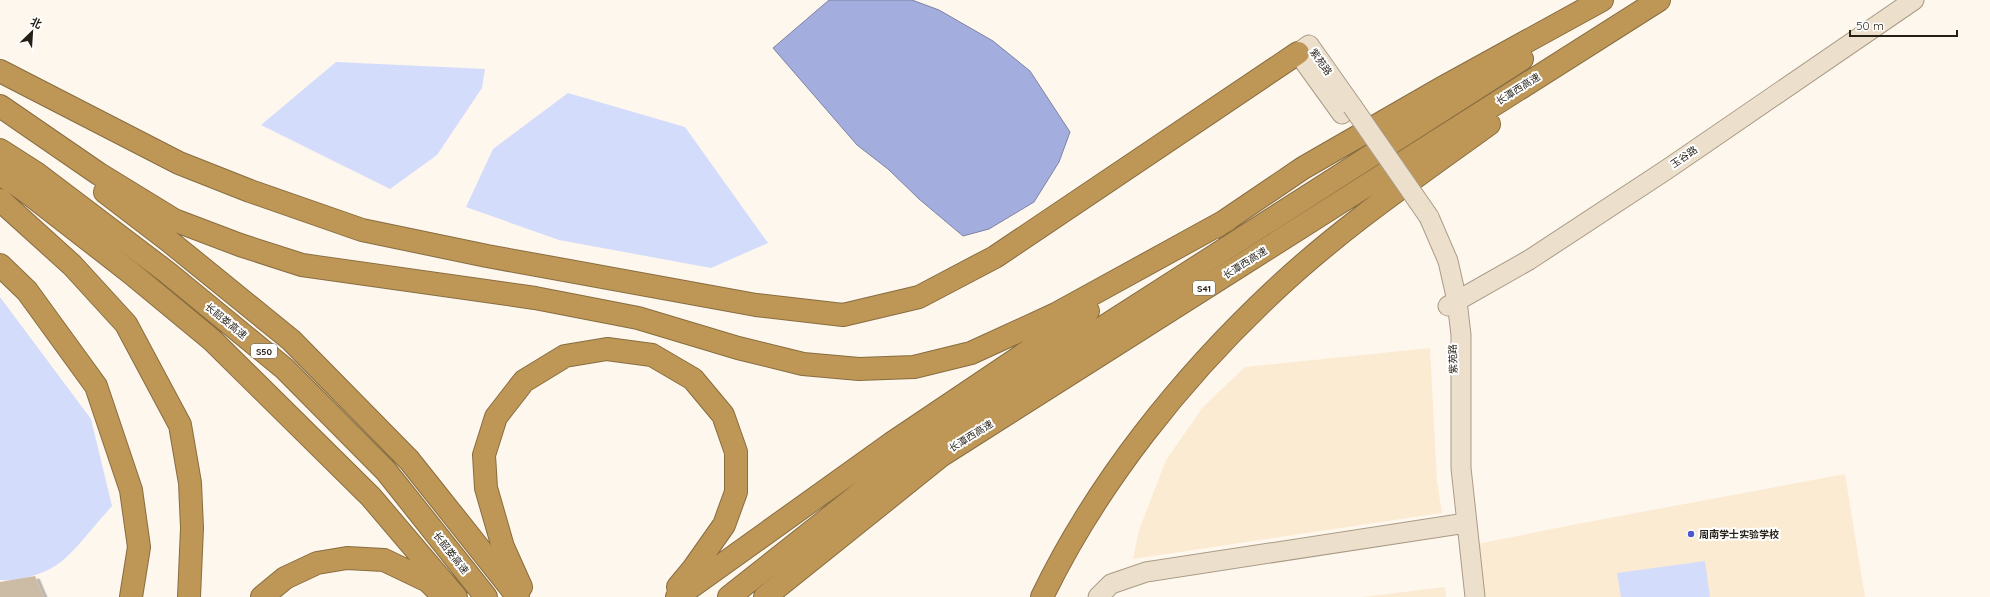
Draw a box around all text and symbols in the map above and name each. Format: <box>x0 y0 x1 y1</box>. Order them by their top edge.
north arrow <box>12 12 52 52</box>
scale bar <box>1850 12 1957 38</box>
text: 北 <box>28 14 44 32</box>
text: 50 m <box>1856 18 1884 33</box>
street label: 紫苑路 <box>1307 46 1335 78</box>
street label: 长潭西高速 <box>1493 70 1543 108</box>
street label: 玉谷路 <box>1668 143 1700 171</box>
street label: 长潭西高速 <box>1220 244 1270 282</box>
road number: S41 <box>1193 281 1215 295</box>
street label: 长韶娄高速 <box>202 300 250 342</box>
road number: S50 <box>251 344 277 358</box>
street label: 紫苑路 <box>1446 344 1460 374</box>
street label: 长潭西高速 <box>946 417 996 455</box>
place label: 周南学士实验学校 <box>1699 528 1779 541</box>
street label: 长韶娄高速 <box>430 529 472 577</box>
marker: 周南学士实验学校 <box>1686 529 1696 539</box>

